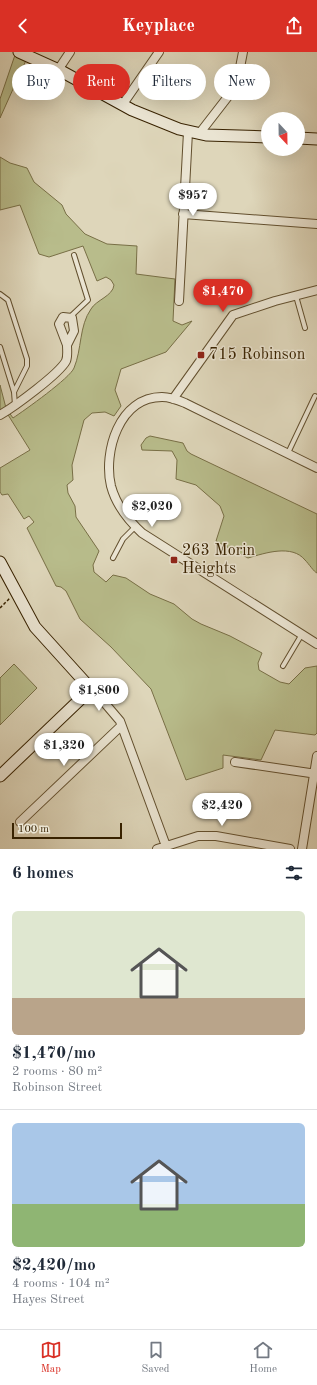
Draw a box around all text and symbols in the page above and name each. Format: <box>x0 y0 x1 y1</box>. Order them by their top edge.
icon: back <box>12 15 34 37</box>
icon: share <box>283 15 305 37</box>
text: Keyplace <box>122 17 195 35</box>
chip: Buy <box>12 64 65 100</box>
chip: Rent <box>73 64 130 100</box>
chip: Filters <box>138 64 206 100</box>
chip: New <box>214 64 270 100</box>
north arrow <box>261 112 305 156</box>
map controls <box>261 112 305 156</box>
pin: $957 <box>169 183 217 217</box>
text: $957 <box>178 189 208 202</box>
pin: $1,470 <box>190 279 256 313</box>
text: $1,470 <box>202 285 244 298</box>
place label: 715 Robinson <box>209 347 306 363</box>
marker: 715 Robinson <box>196 350 206 360</box>
pin: $2,020 <box>119 494 185 528</box>
text: $2,020 <box>131 500 173 513</box>
place label: 263 Morin Heights <box>182 543 256 577</box>
marker: 263 Morin Heights <box>169 555 179 565</box>
pin: $1,800 <box>66 678 132 712</box>
text: $1,800 <box>78 684 120 697</box>
pin: $1,320 <box>31 733 97 767</box>
text: $1,320 <box>43 739 85 752</box>
pin: $2,420 <box>189 793 255 827</box>
text: $2,420 <box>201 799 243 812</box>
scale bar <box>12 821 122 840</box>
text: 100 m <box>18 824 49 835</box>
icon: filters <box>283 862 305 884</box>
text: 6 homes <box>12 865 74 882</box>
icon: home <box>123 937 195 1009</box>
text: $1,470/mo <box>12 1045 96 1062</box>
text: 2 rooms · 80 m² <box>12 1065 102 1078</box>
text: Robinson Street <box>12 1081 102 1094</box>
icon: home <box>123 1149 195 1221</box>
text: $2,420/mo <box>12 1257 96 1274</box>
text: 4 rooms · 104 m² <box>12 1277 110 1290</box>
text: Hayes Street <box>12 1293 84 1306</box>
tab: Map <box>40 1339 62 1377</box>
tab: Saved <box>142 1339 170 1377</box>
tab: Home <box>249 1339 277 1377</box>

